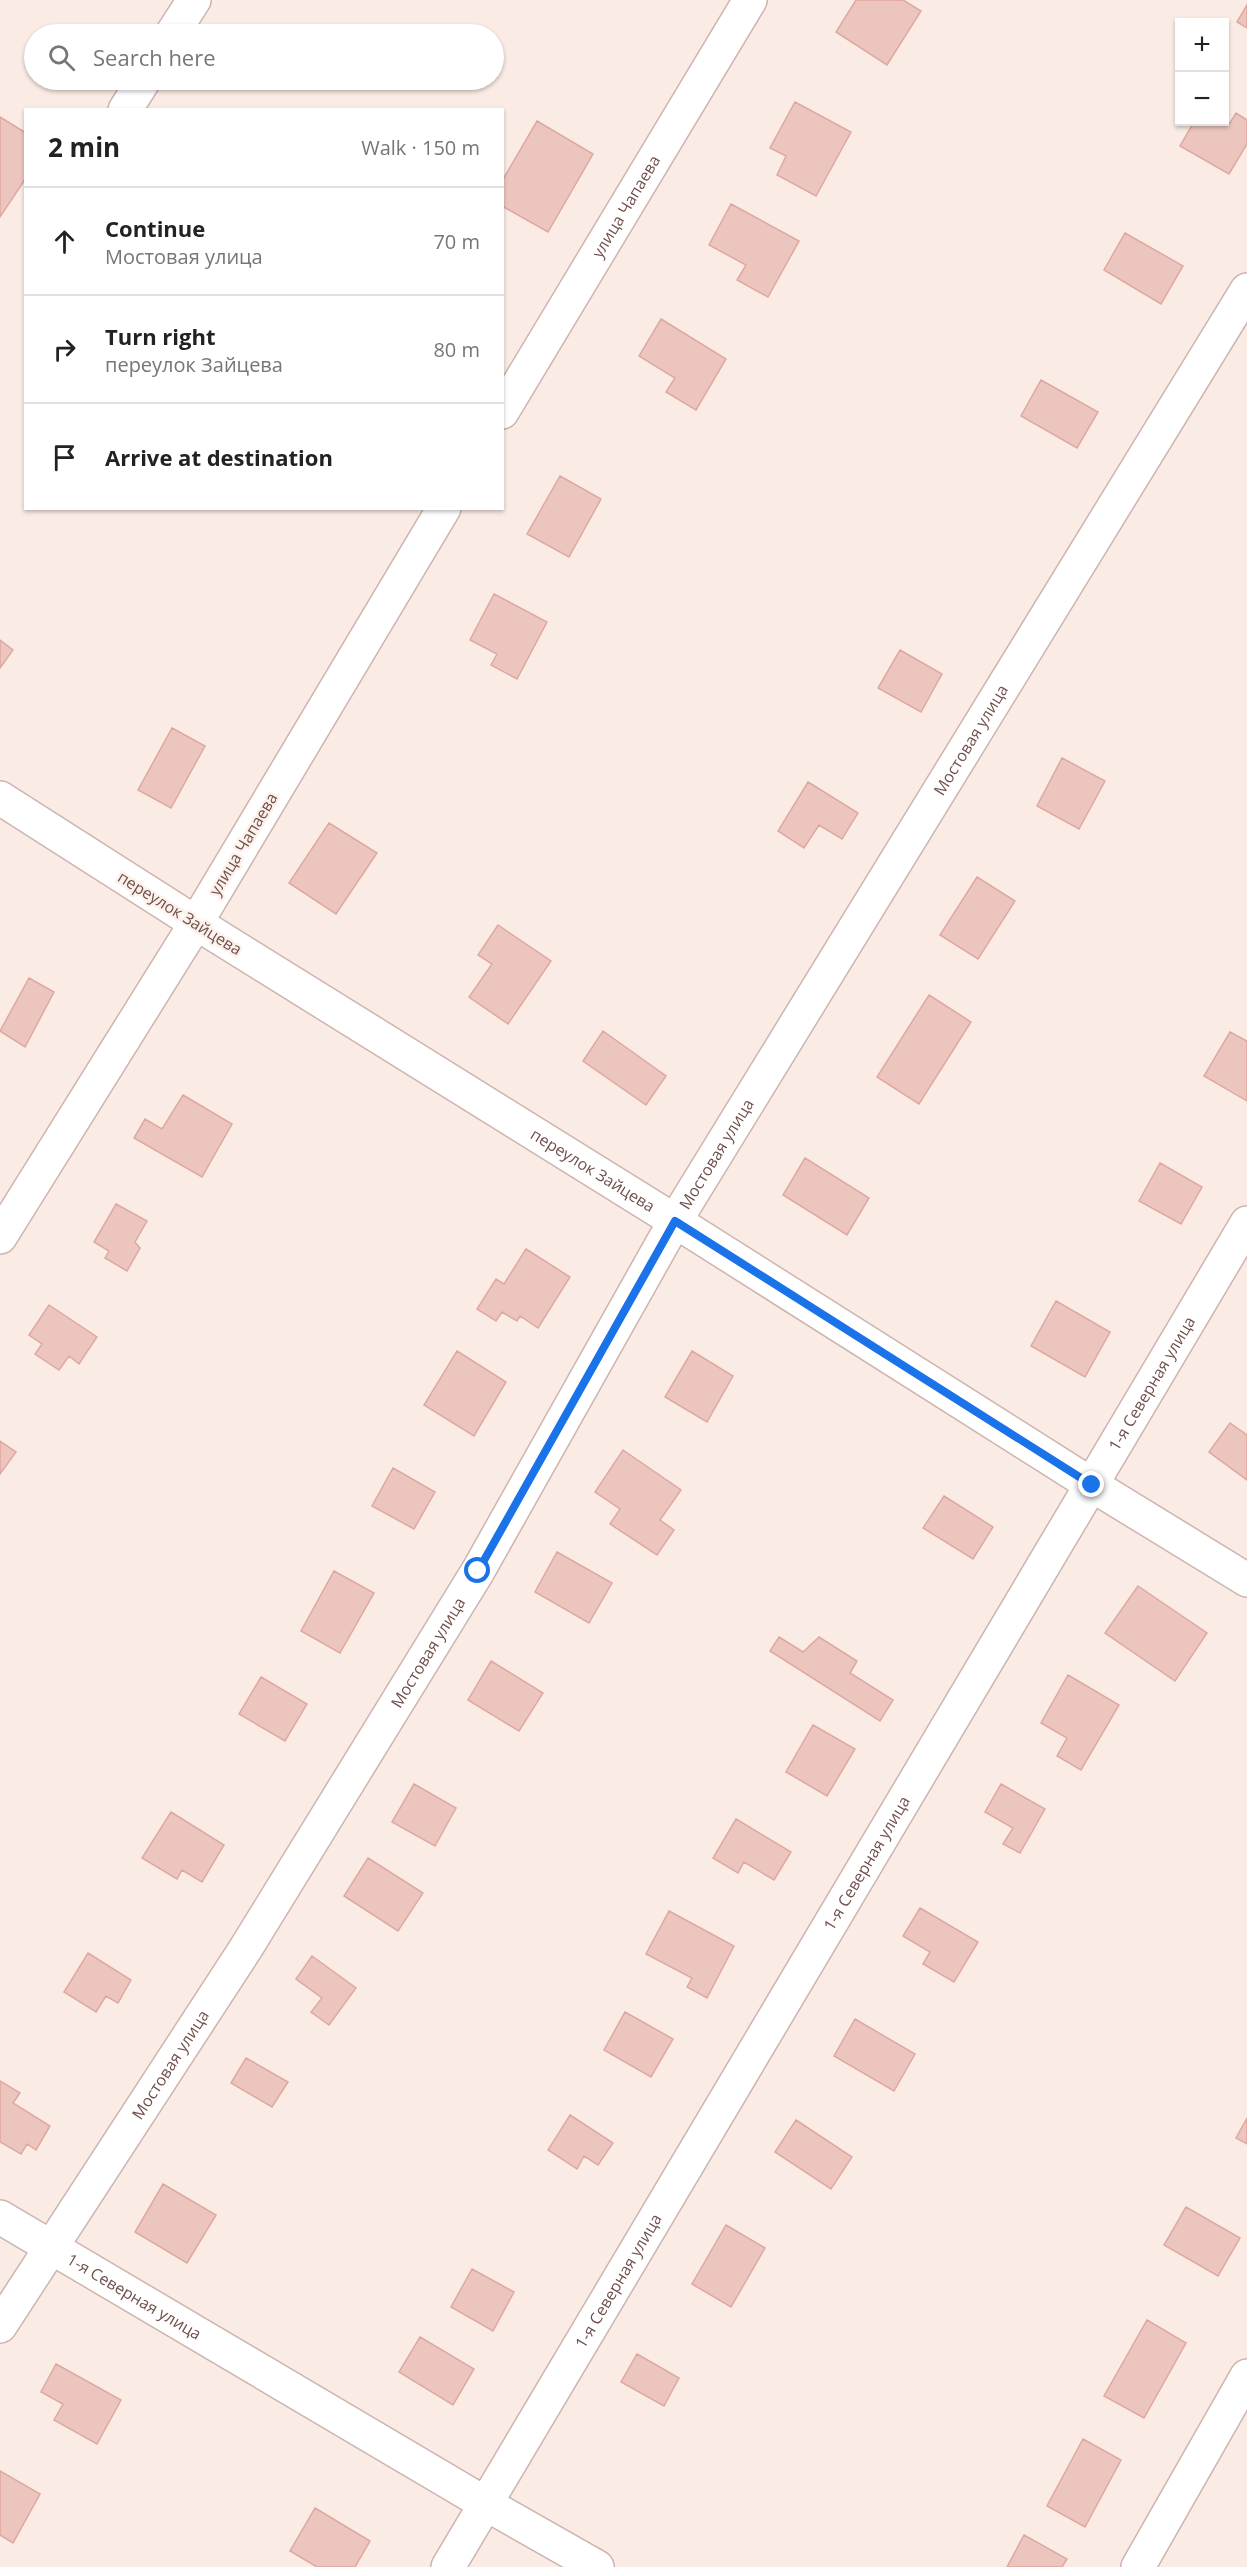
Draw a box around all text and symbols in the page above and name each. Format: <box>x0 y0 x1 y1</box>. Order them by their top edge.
map controls <box>1175 18 1229 126</box>
button: + <box>1175 18 1229 72</box>
search box <box>24 24 504 90</box>
icon: search <box>45 41 78 74</box>
text: Search here <box>93 42 216 72</box>
button: − <box>1175 72 1229 126</box>
text: 2 min <box>48 129 120 165</box>
text: Walk · 150 m <box>361 134 480 161</box>
street label: улица Чапаева <box>586 151 665 262</box>
text: Continue <box>105 213 205 243</box>
icon: ahead <box>48 225 81 258</box>
text: 70 m <box>433 228 480 255</box>
text: Мостовая улица <box>105 243 263 270</box>
text: Turn right <box>105 321 216 351</box>
icon: right <box>48 333 81 366</box>
text: 80 m <box>433 336 480 363</box>
text: переулок Зайцева <box>105 351 283 378</box>
icon: arrive <box>48 441 81 474</box>
text: Arrive at destination <box>105 442 333 472</box>
street label: Мостовая улица <box>928 680 1013 799</box>
street label: улица Чапаева <box>204 789 282 899</box>
street label: переулок Зайцева <box>114 866 246 960</box>
street label: Мостовая улица <box>674 1094 759 1213</box>
street label: переулок Зайцева <box>527 1123 659 1217</box>
street label: 1-я Северная улица <box>1103 1312 1200 1455</box>
route end <box>1078 1471 1104 1497</box>
route start <box>464 1557 490 1583</box>
street label: Мостовая улица <box>385 1593 470 1712</box>
street label: 1-я Северная улица <box>818 1792 915 1934</box>
street label: Мостовая улица <box>127 2006 214 2123</box>
street label: 1-я Северная улица <box>570 2210 667 2352</box>
street label: 1-я Северная улица <box>63 2248 206 2345</box>

